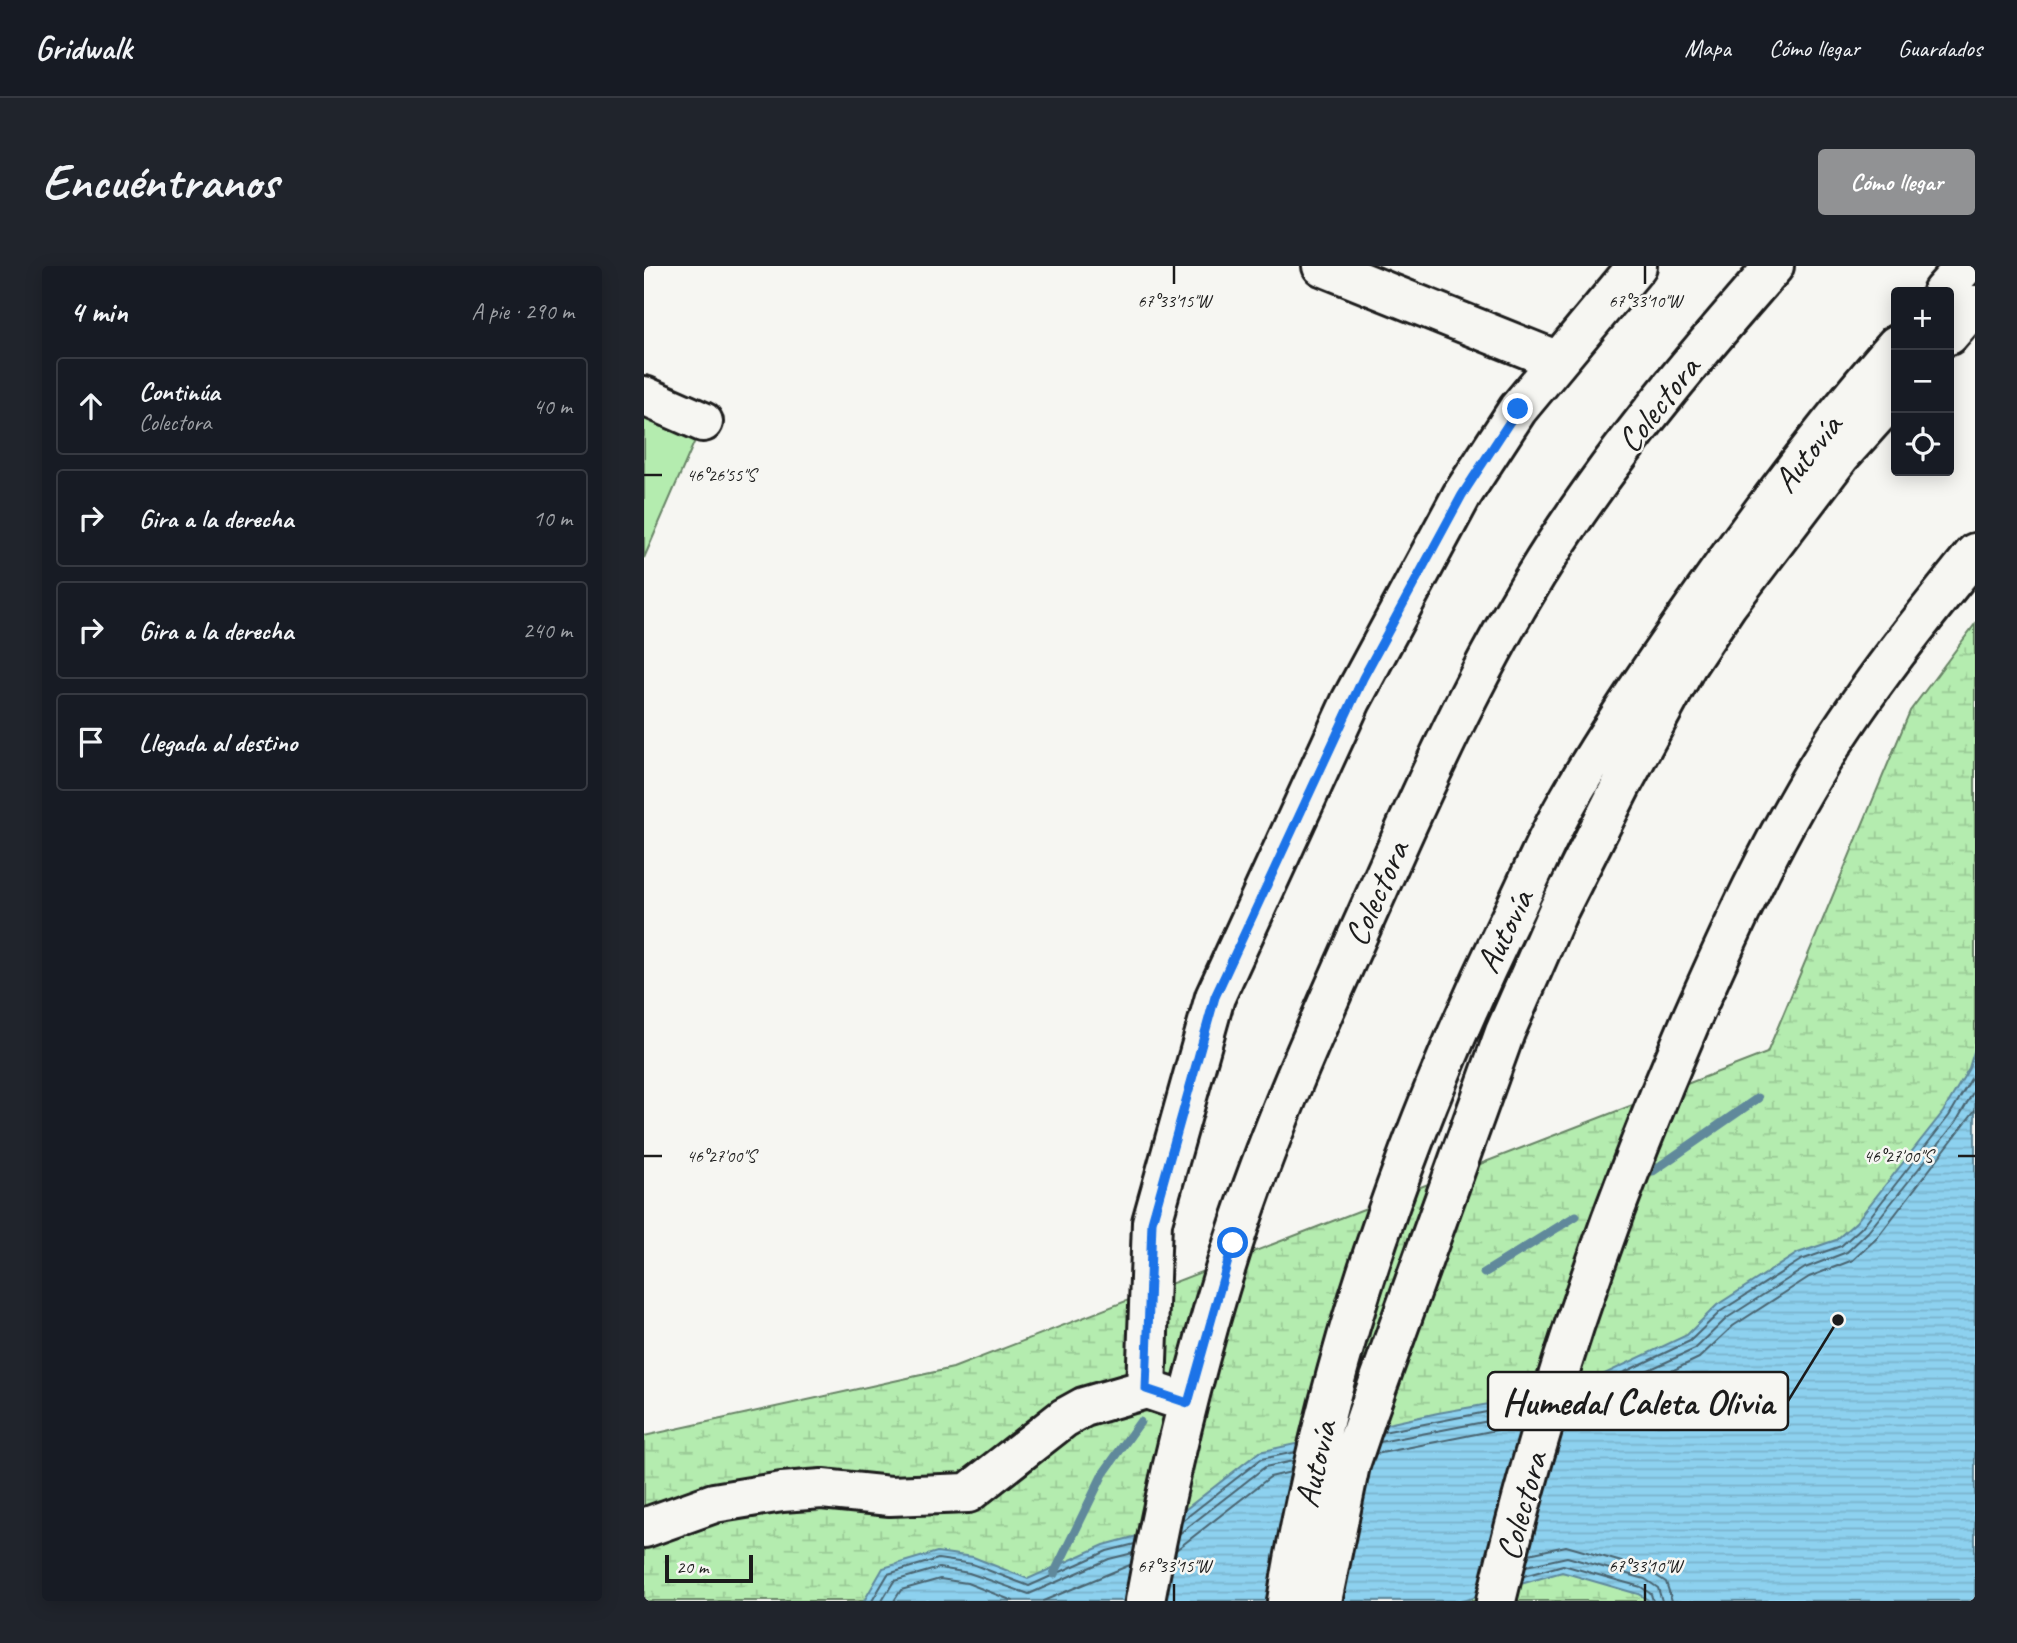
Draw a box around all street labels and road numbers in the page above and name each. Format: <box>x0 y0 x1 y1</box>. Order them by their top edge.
street label: Colectora <box>1607 345 1712 462</box>
street label: Autovía <box>1763 403 1854 502</box>
street label: Colectora <box>1334 831 1421 953</box>
street label: Autovía <box>1465 880 1545 980</box>
street label: Autovía <box>1284 1414 1348 1512</box>
street label: Colectora <box>1485 1445 1558 1565</box>

